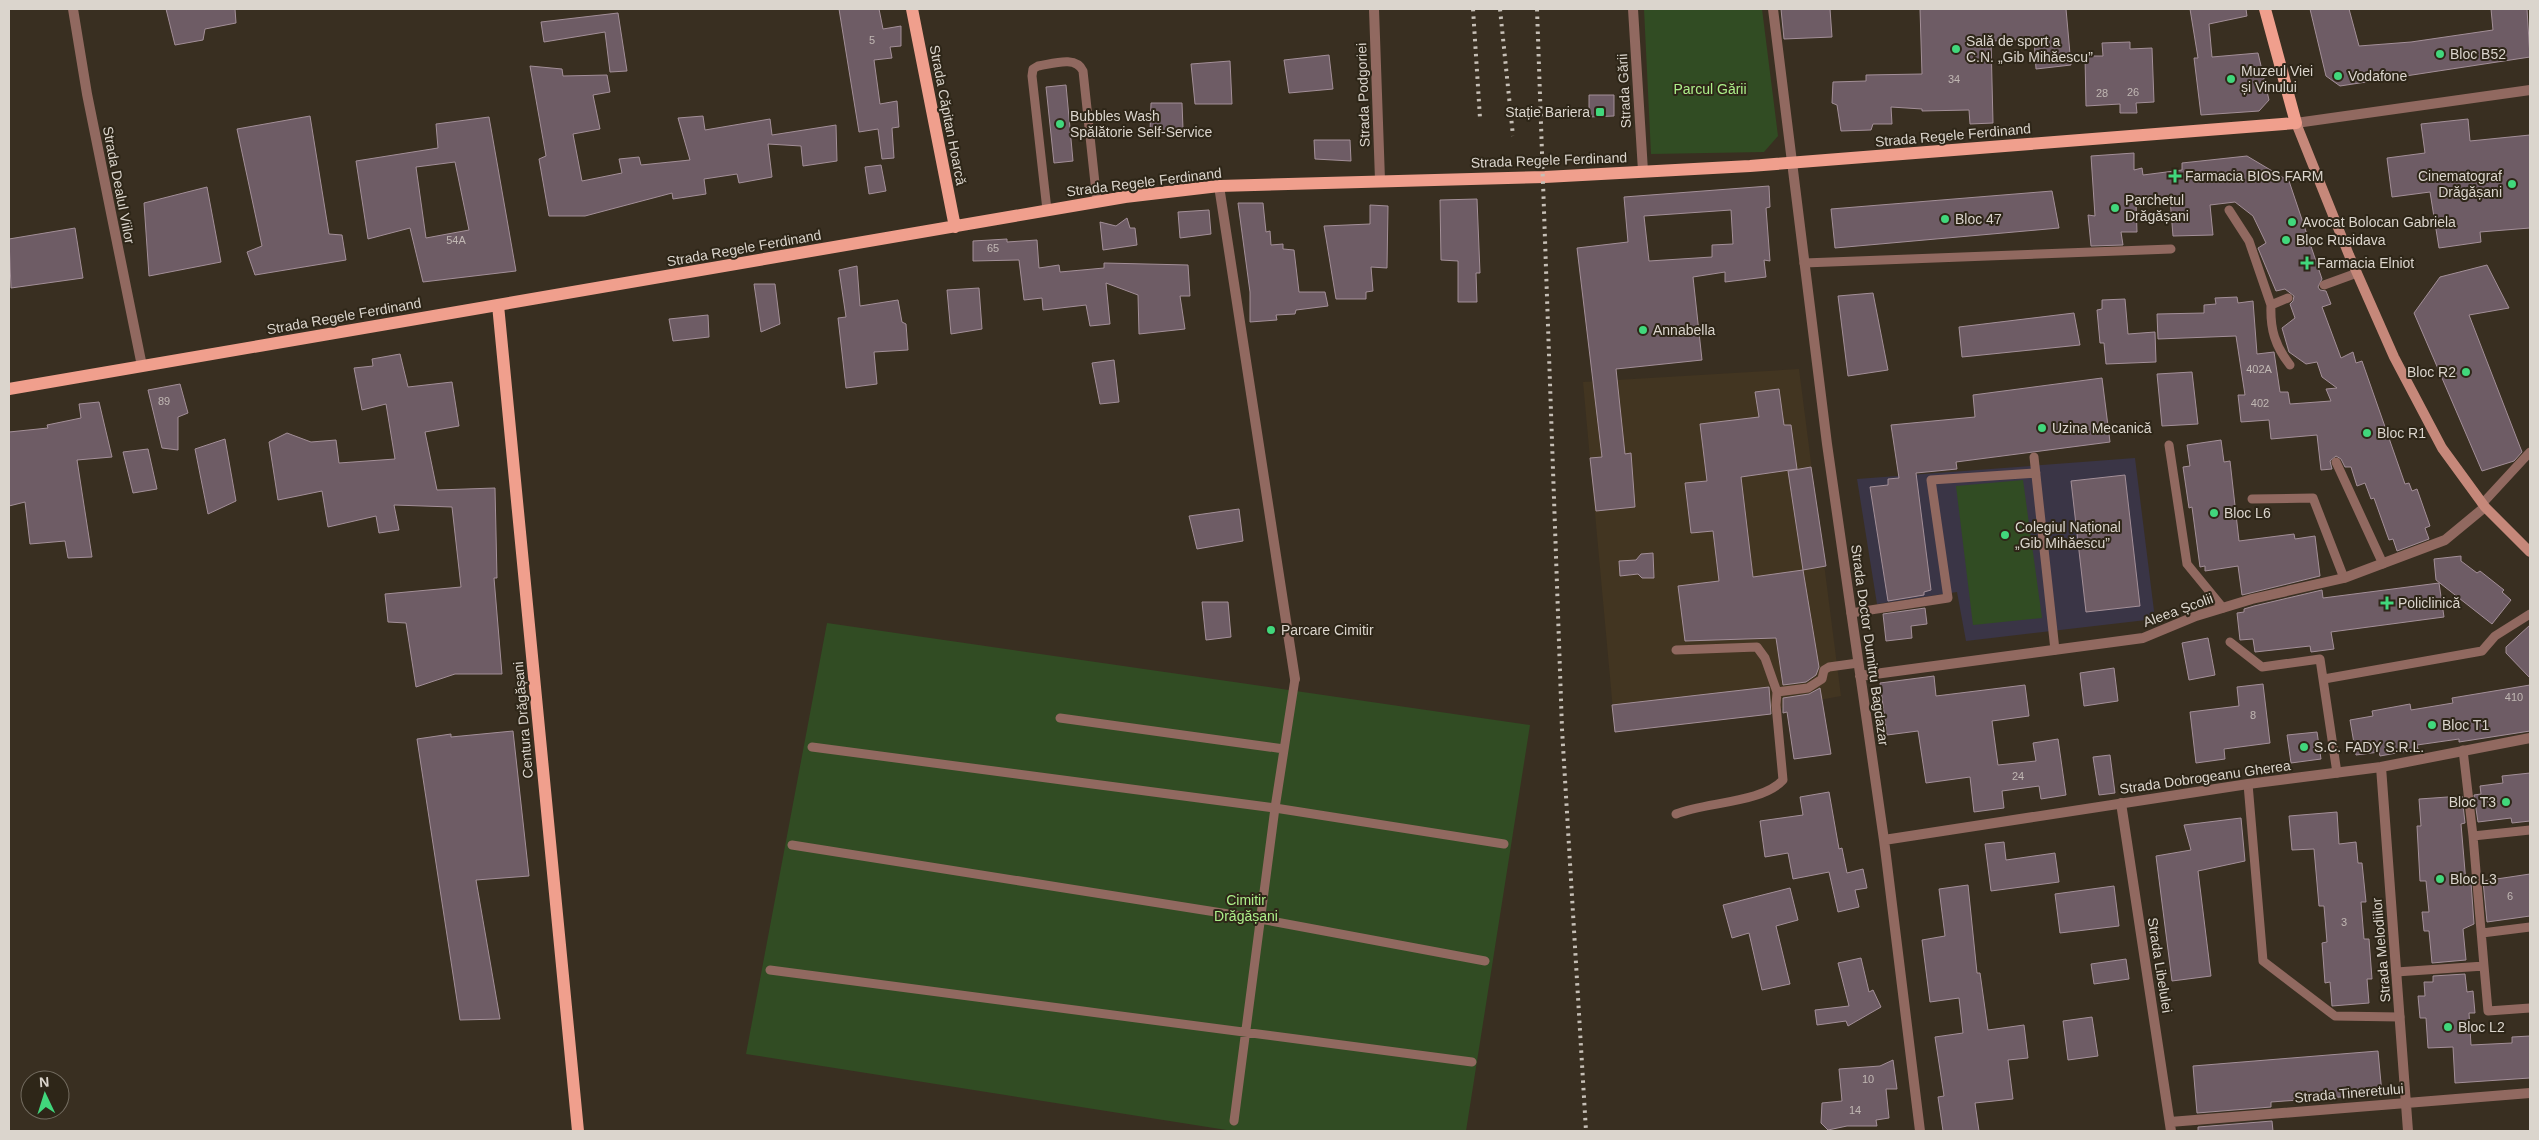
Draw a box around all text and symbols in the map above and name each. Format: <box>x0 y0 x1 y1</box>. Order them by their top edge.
place label: Sală de sport a C.N. „Gib Mihăescu” <box>1966 33 2093 65</box>
house number: 5 <box>869 34 875 46</box>
street label: Strada Podgoriei <box>1353 43 1373 147</box>
marker: Sală de sport a C.N. „Gib Mihăescu” <box>1950 43 1962 55</box>
street label: Strada Căpitan Hoarcă <box>927 44 969 187</box>
place label: Bloc B52 <box>2450 46 2506 62</box>
marker: Bloc B52 <box>2434 48 2446 60</box>
street label: Strada Gării <box>1614 53 1634 129</box>
place label: Muzeul Viei și Vinului <box>2241 63 2313 95</box>
place label: Vodafone <box>2348 68 2407 84</box>
marker: Vodafone <box>2332 70 2344 82</box>
house number: 34 <box>1948 73 1960 85</box>
marker: Muzeul Viei și Vinului <box>2225 73 2237 85</box>
park label: Parcul Gării <box>1673 81 1747 97</box>
house number: 26 <box>2127 86 2139 98</box>
house number: 28 <box>2096 87 2108 99</box>
place label: Stație Bariera <box>1505 104 1590 120</box>
marker: Stație Bariera <box>1594 106 1606 118</box>
place label: Bubbles Wash Spălătorie Self-Service <box>1070 108 1213 140</box>
marker: Bubbles Wash Spălătorie Self-Service <box>1054 118 1066 130</box>
street label: Strada Regele Ferdinand <box>1874 120 2032 150</box>
street label: Strada Dealul Viilor <box>100 125 138 246</box>
street label: Strada Regele Ferdinand <box>1471 149 1627 171</box>
street label: Strada Regele Ferdinand <box>1065 165 1223 199</box>
place label: Farmacia BIOS FARM <box>2185 168 2323 184</box>
place label: Cinematograf Drăgășani <box>2418 168 2502 200</box>
marker: Farmacia BIOS FARM <box>2169 170 2181 182</box>
marker: Cinematograf Drăgășani <box>2506 178 2518 190</box>
place label: Parchetul Drăgășani <box>2125 192 2189 224</box>
marker: Parchetul Drăgășani <box>2109 202 2121 214</box>
place label: Bloc 47 <box>1955 211 2002 227</box>
marker: Bloc 47 <box>1939 213 1951 225</box>
place label: Avocat Bolocan Gabriela <box>2302 214 2456 230</box>
marker: Avocat Bolocan Gabriela <box>2286 216 2298 228</box>
street label: Strada Regele Ferdinand <box>666 227 822 269</box>
place label: Bloc Rusidava <box>2296 232 2386 248</box>
house number: 54A <box>446 234 466 246</box>
marker: Bloc Rusidava <box>2280 234 2292 246</box>
house number: 65 <box>987 242 999 254</box>
place label: Farmacia Elniot <box>2317 255 2414 271</box>
marker: Farmacia Elniot <box>2301 257 2313 269</box>
street label: Strada Regele Ferdinand <box>266 295 422 337</box>
place label: Annabella <box>1653 322 1715 338</box>
marker: Annabella <box>1637 324 1649 336</box>
house number: 402A <box>2246 363 2273 375</box>
place label: Bloc R2 <box>2407 364 2456 380</box>
marker: Bloc R2 <box>2460 366 2472 378</box>
house number: 89 <box>158 395 170 407</box>
house number: 402 <box>2251 397 2269 409</box>
place label: Uzina Mecanică <box>2052 420 2152 436</box>
marker: Uzina Mecanică <box>2036 422 2048 434</box>
place label: Bloc R1 <box>2377 425 2426 441</box>
marker: Bloc R1 <box>2361 427 2373 439</box>
place label: Bloc L6 <box>2224 505 2271 521</box>
marker: Bloc L6 <box>2208 507 2220 519</box>
place label: Colegiul Național „Gib Mihăescu” <box>2015 519 2121 551</box>
marker: Colegiul Național „Gib Mihăescu” <box>1999 529 2011 541</box>
street label: Strada Doctor Dumitru Bagdazar <box>1848 543 1892 747</box>
street label: Aleea Școlii <box>2141 590 2215 630</box>
place label: Policlinică <box>2398 595 2460 611</box>
marker: Policlinică <box>2380 596 2394 610</box>
place label: Parcare Cimitir <box>1281 622 1374 638</box>
marker: Parcare Cimitir <box>1265 624 1277 636</box>
street label: Centura Drăgășani <box>510 661 536 779</box>
house number: 410 <box>2505 691 2523 703</box>
house number: 8 <box>2250 709 2256 721</box>
place label: Bloc T1 <box>2442 717 2489 733</box>
marker: Bloc T1 <box>2426 719 2438 731</box>
place label: S.C. FADY S.R.L. <box>2314 739 2424 755</box>
marker: S.C. FADY S.R.L. <box>2298 741 2310 753</box>
street label: Strada Dobrogeanu Gherea <box>2118 757 2292 797</box>
house number: 24 <box>2012 770 2024 782</box>
place label: Bloc T3 <box>2449 794 2496 810</box>
marker: Bloc T3 <box>2500 796 2512 808</box>
place label: Bloc L3 <box>2450 871 2497 887</box>
marker: Bloc L3 <box>2434 873 2446 885</box>
house number: 6 <box>2507 890 2513 902</box>
park label: Cimitir Drăgășani <box>1214 892 1278 924</box>
street label: Strada Melodiilor <box>2368 897 2394 1003</box>
street label: Strada Libelulei <box>2145 916 2175 1014</box>
house number: 3 <box>2341 916 2347 928</box>
place label: Bloc L2 <box>2458 1019 2505 1035</box>
marker: Bloc L2 <box>2442 1021 2454 1033</box>
north arrow <box>20 1070 70 1120</box>
house number: 10 <box>1862 1073 1874 1085</box>
text: N <box>38 1074 50 1090</box>
street label: Strada Tineretului <box>2294 1080 2404 1106</box>
house number: 14 <box>1849 1104 1861 1116</box>

